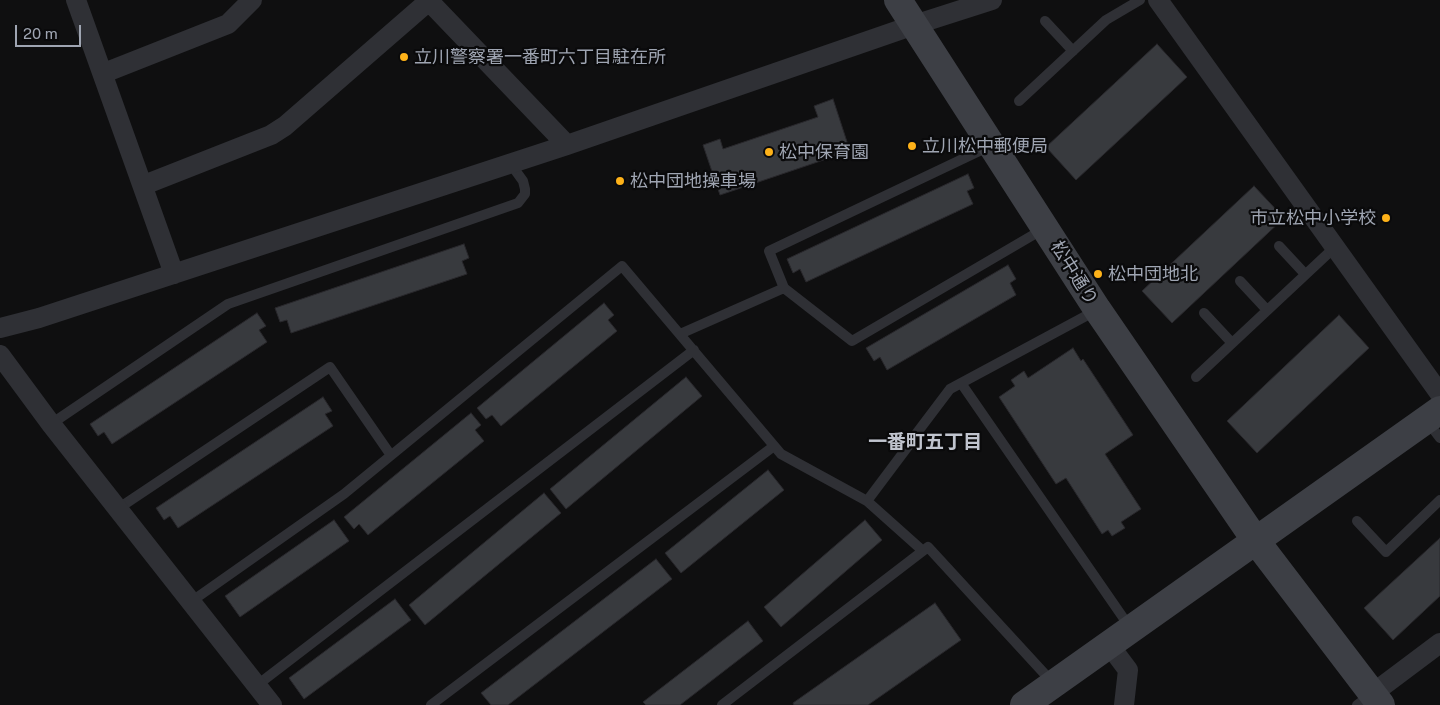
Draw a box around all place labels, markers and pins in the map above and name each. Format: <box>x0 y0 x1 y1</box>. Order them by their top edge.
place label: 立川警察署一番町六丁目駐在所 <box>414 46 666 68</box>
marker: 立川警察署一番町六丁目駐在所 <box>398 51 410 63</box>
place label: 立川松中郵便局 <box>922 135 1048 157</box>
marker: 立川松中郵便局 <box>906 140 918 152</box>
place label: 松中保育園 <box>779 141 869 163</box>
marker: 松中保育園 <box>763 146 775 158</box>
place label: 松中団地操車場 <box>630 170 756 192</box>
marker: 松中団地操車場 <box>614 175 626 187</box>
place label: 市立松中小学校 <box>1250 207 1376 229</box>
marker: 市立松中小学校 <box>1380 212 1392 224</box>
place label: 松中団地北 <box>1108 263 1198 285</box>
marker: 松中団地北 <box>1092 268 1104 280</box>

